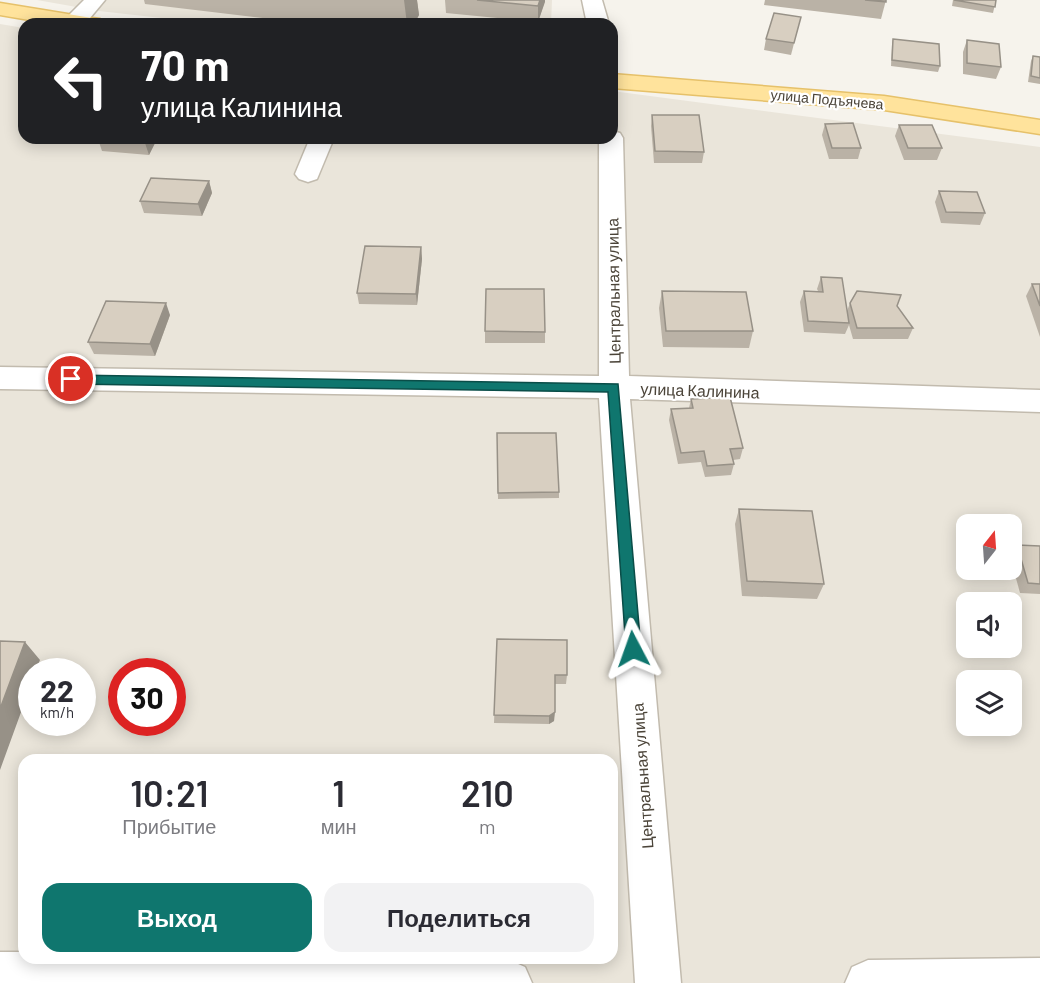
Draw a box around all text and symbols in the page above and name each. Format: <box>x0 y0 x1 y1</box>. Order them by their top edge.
text: 70 m <box>141 39 229 89</box>
icon: left <box>42 42 120 120</box>
street label: улица Подъячева <box>770 86 884 112</box>
text: улица Калинина <box>141 90 342 122</box>
street label: Центральная улица <box>602 218 624 364</box>
pin <box>45 353 96 404</box>
icon: arrive <box>54 362 87 395</box>
street label: улица Калинина <box>640 378 760 402</box>
north arrow <box>956 514 1022 580</box>
map controls <box>956 514 1022 736</box>
button: sound <box>956 592 1022 658</box>
position arrow <box>601 617 665 681</box>
speed limit sign: 30 <box>108 658 186 736</box>
button: layers <box>956 670 1022 736</box>
text: 22 <box>40 672 74 708</box>
street label: Центральная улица <box>627 702 657 849</box>
text: km/h <box>40 703 74 721</box>
text: 10:21 <box>130 771 208 814</box>
text: 1 <box>332 771 345 814</box>
text: 210 <box>461 771 514 814</box>
text: Прибытие <box>122 814 216 838</box>
text: мин <box>321 814 357 838</box>
text: m <box>479 814 496 838</box>
button: Выход <box>42 883 312 952</box>
button: Поделиться <box>324 883 594 952</box>

